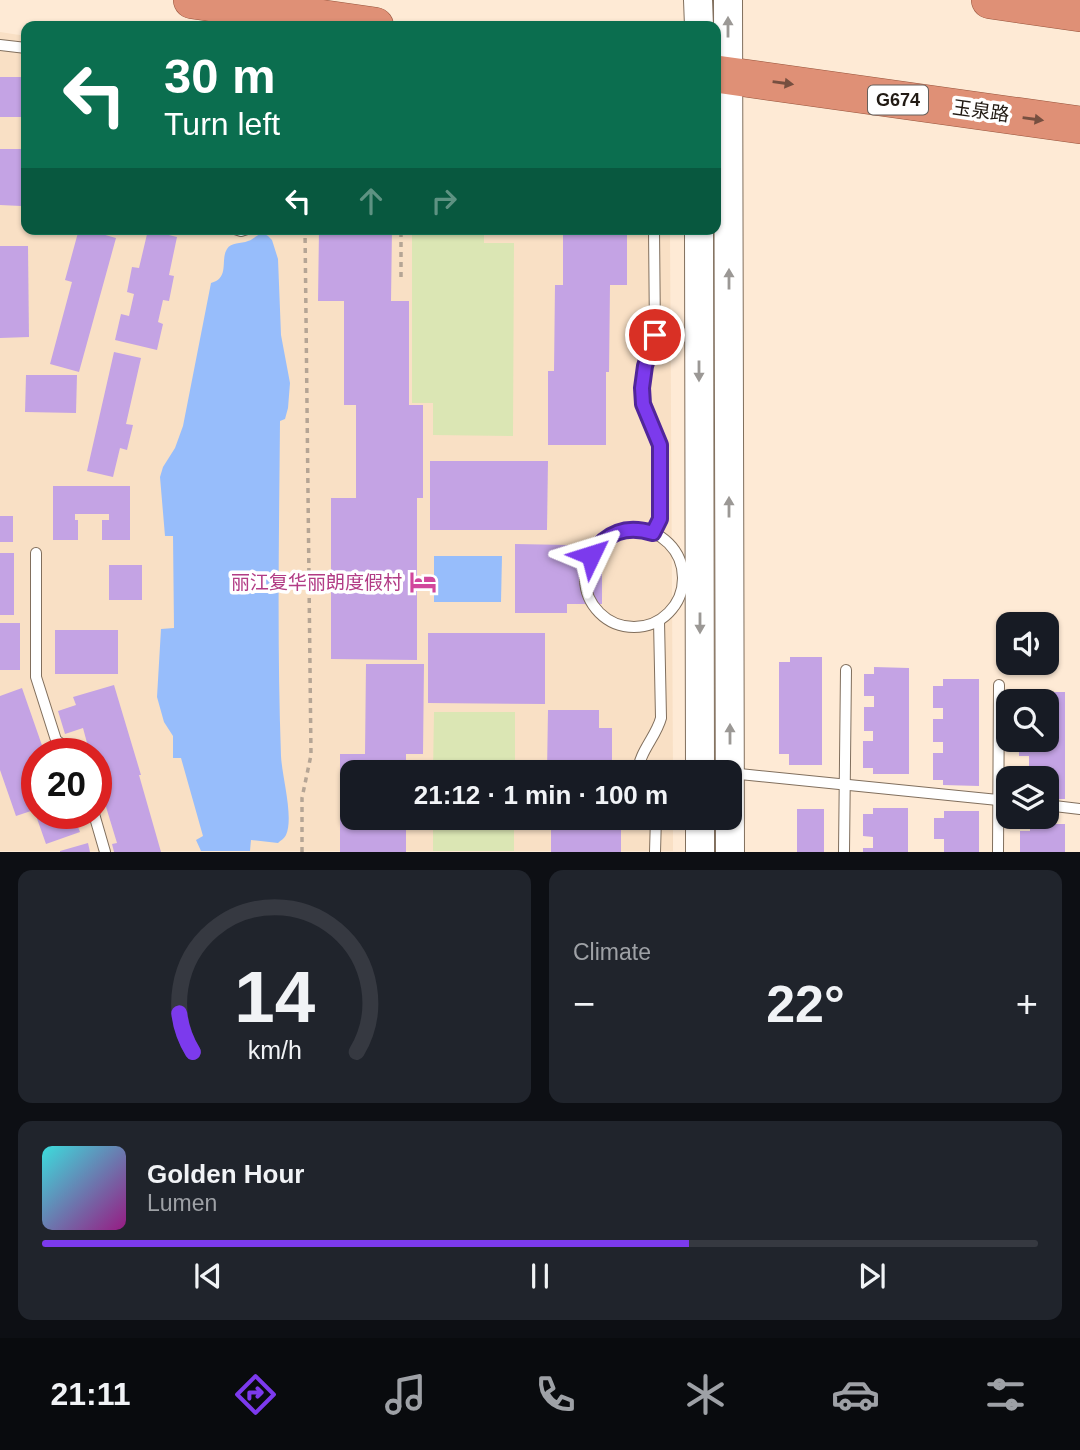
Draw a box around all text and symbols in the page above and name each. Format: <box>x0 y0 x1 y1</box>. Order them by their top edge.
one-way arrow <box>722 16 734 38</box>
icon: left <box>49 49 140 140</box>
text: 30 m <box>164 49 276 103</box>
one-way arrow <box>772 78 794 89</box>
road number: G674 <box>868 86 928 114</box>
street label: 玉泉路 <box>951 97 1011 125</box>
text: Turn left <box>164 106 280 142</box>
one-way arrow <box>1022 113 1044 124</box>
icon: left <box>279 182 317 220</box>
icon: ahead <box>352 182 390 220</box>
icon: right <box>425 182 463 220</box>
one-way arrow <box>723 268 735 290</box>
pin <box>625 305 685 365</box>
icon: arrive <box>636 316 674 354</box>
one-way arrow <box>693 360 705 382</box>
one-way arrow <box>723 496 735 518</box>
position arrow <box>554 518 628 592</box>
hotel icon: 丽江复华丽朗度假村 <box>408 567 438 597</box>
place label: 丽江复华丽朗度假村 <box>231 572 402 593</box>
one-way arrow <box>694 612 706 634</box>
map controls <box>996 612 1059 829</box>
button: sound <box>996 612 1059 675</box>
button: search <box>996 689 1059 752</box>
one-way arrow <box>724 723 736 745</box>
speed limit sign: 20 <box>21 738 112 829</box>
button: layers <box>996 766 1059 829</box>
text: 21:12 · 1 min · 100 m <box>414 780 668 810</box>
text: Climate <box>573 939 651 965</box>
text: 14 <box>234 957 315 1038</box>
text: 22° <box>766 975 845 1033</box>
text: − <box>573 983 595 1025</box>
text: + <box>1016 983 1038 1025</box>
text: km/h <box>247 1036 302 1064</box>
text: Golden Hour <box>147 1159 304 1189</box>
text: Lumen <box>147 1190 217 1216</box>
icon: previous <box>189 1257 227 1295</box>
icon: pause <box>521 1257 559 1295</box>
icon: next <box>853 1257 891 1295</box>
icon: directions <box>231 1370 280 1419</box>
icon: music <box>381 1370 430 1419</box>
icon: phone <box>531 1370 580 1419</box>
icon: climate <box>681 1370 730 1419</box>
icon: car <box>831 1370 880 1419</box>
icon: filters <box>981 1370 1030 1419</box>
text: 21:11 <box>50 1376 131 1412</box>

